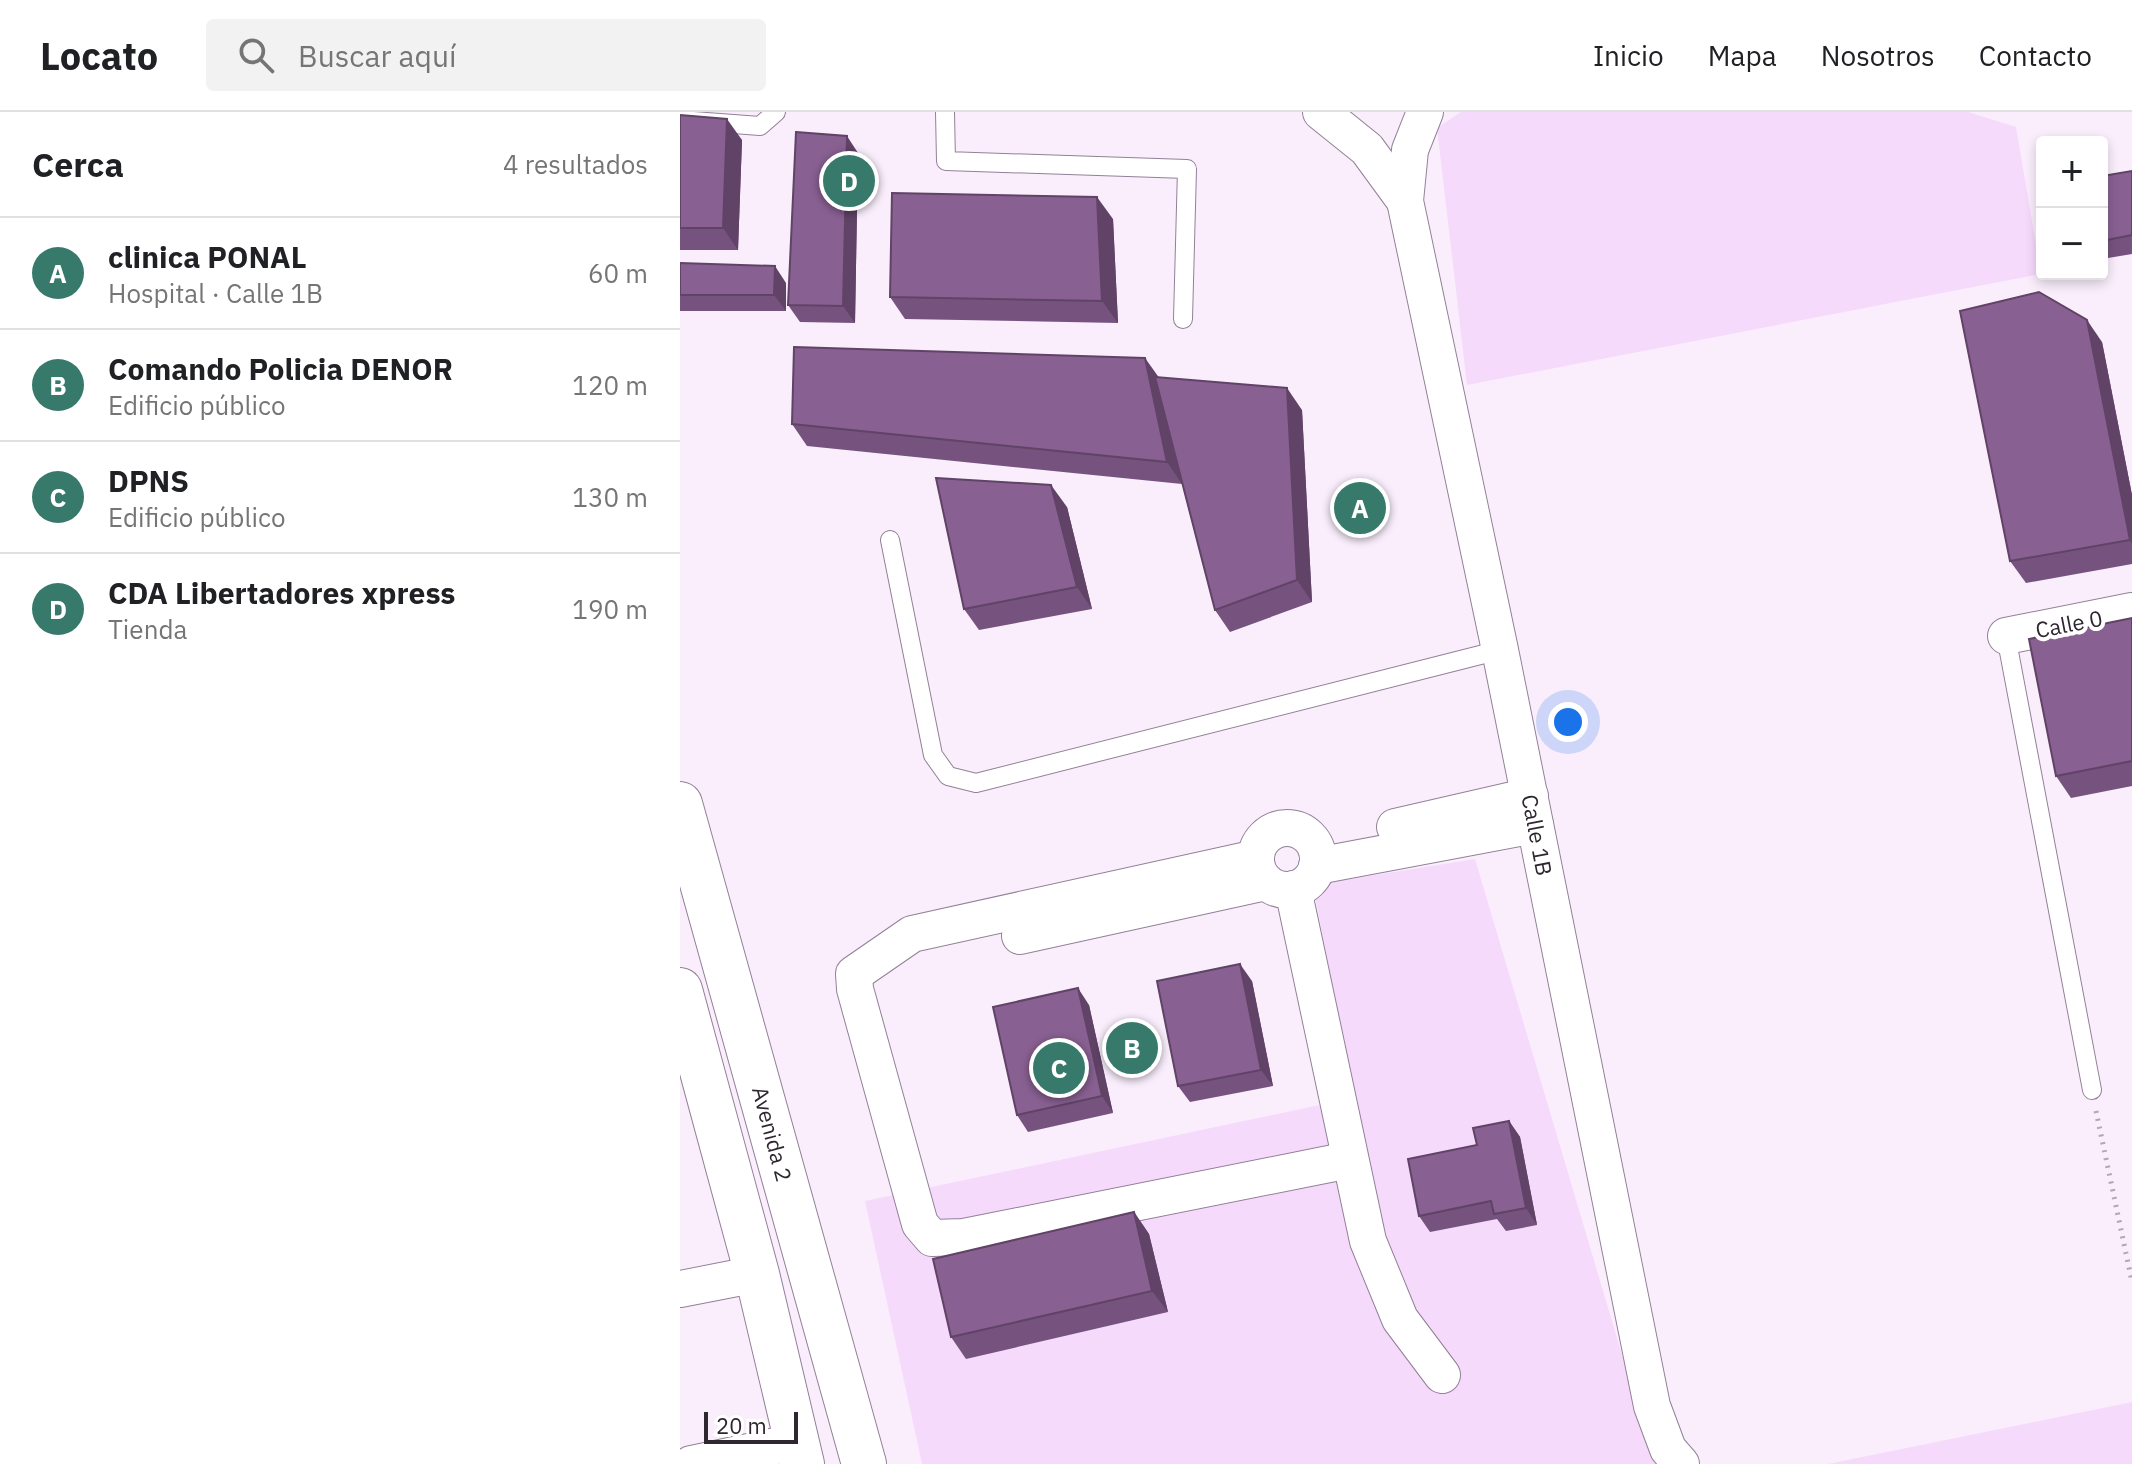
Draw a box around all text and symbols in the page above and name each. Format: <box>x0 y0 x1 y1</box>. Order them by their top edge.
search box <box>206 19 766 91</box>
text: Locato <box>40 31 158 80</box>
icon: search <box>234 33 278 77</box>
text: Buscar aquí <box>298 36 456 75</box>
text: Inicio <box>1593 37 1664 74</box>
text: Mapa <box>1708 37 1777 74</box>
text: Nosotros <box>1821 37 1935 74</box>
text: Contacto <box>1979 37 2092 74</box>
map controls <box>2036 136 2108 280</box>
button: + <box>2036 136 2108 208</box>
text: Cerca <box>32 142 124 186</box>
text: 4 resultados <box>503 147 648 181</box>
pin: D <box>823 151 875 211</box>
button: − <box>2036 208 2108 280</box>
text: clinica PONAL <box>108 237 307 276</box>
text: A <box>49 256 67 290</box>
text: 60 m <box>588 256 648 290</box>
text: Hospital · Calle 1B <box>108 276 323 310</box>
text: Comando Policia DENOR <box>108 349 453 388</box>
text: B <box>49 368 67 402</box>
text: 120 m <box>572 368 648 402</box>
text: Edificio público <box>108 388 285 422</box>
text: DPNS <box>108 461 189 500</box>
pin: A <box>1334 478 1386 538</box>
text: C <box>50 480 66 514</box>
text: 130 m <box>572 480 648 514</box>
text: Edificio público <box>108 500 285 534</box>
text: CDA Libertadores xpress <box>108 573 455 612</box>
text: D <box>49 592 67 626</box>
text: 190 m <box>572 592 648 626</box>
street label: Calle 0 <box>2033 603 2105 644</box>
text: Tienda <box>108 612 187 646</box>
your location <box>1548 702 1588 742</box>
street label: Calle 1B <box>1515 792 1560 878</box>
pin: B <box>1106 1018 1158 1078</box>
pin: C <box>1033 1038 1085 1098</box>
street label: Avenida 2 <box>746 1083 799 1185</box>
scale bar <box>704 1408 798 1444</box>
text: 20 m <box>716 1411 767 1440</box>

